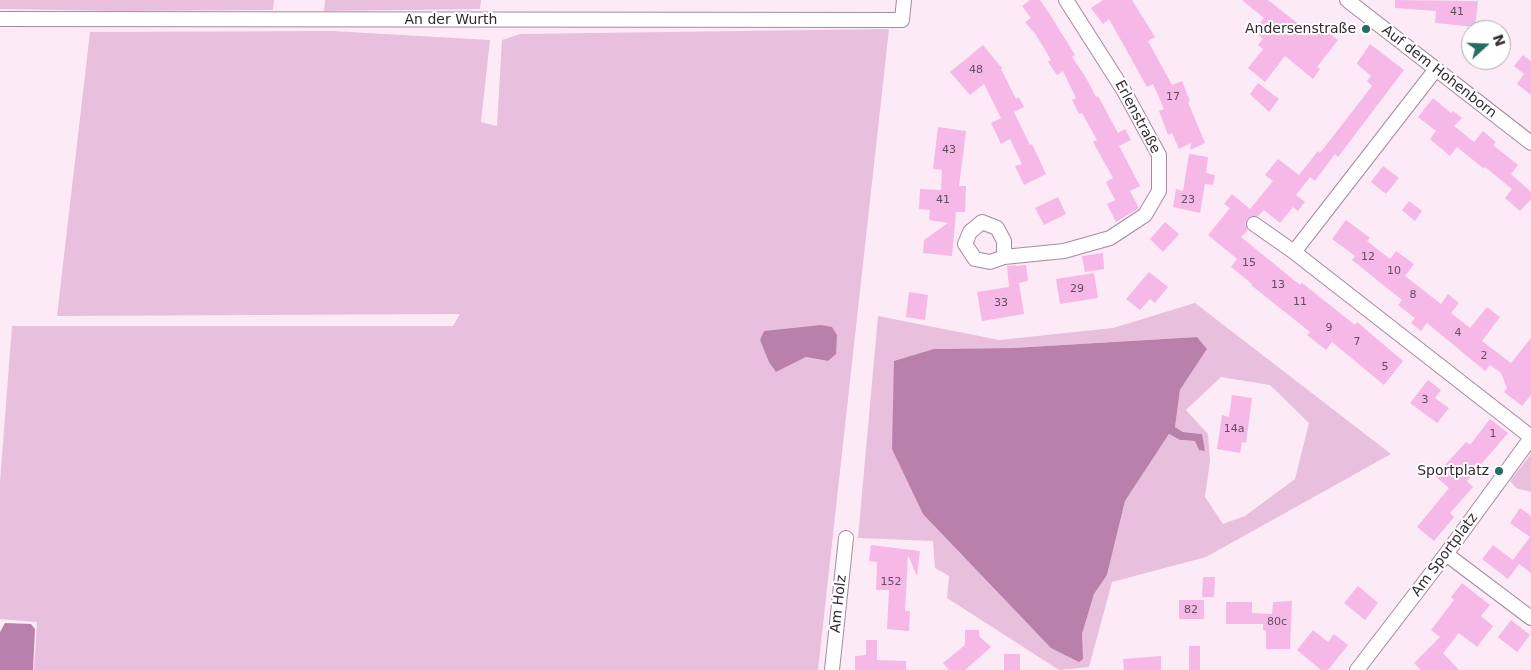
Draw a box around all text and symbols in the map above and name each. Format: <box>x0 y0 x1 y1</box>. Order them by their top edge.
house number: 41 <box>1450 5 1464 19</box>
street label: An der Wurth <box>405 12 497 28</box>
north arrow <box>1461 20 1511 70</box>
place label: Andersenstraße <box>1245 21 1356 37</box>
street label: Auf dem Hohenborn <box>1378 22 1500 122</box>
marker: Andersenstraße <box>1360 23 1372 35</box>
text: N <box>1490 32 1509 48</box>
house number: 48 <box>969 63 983 77</box>
street label: Erlenstraße <box>1111 78 1163 156</box>
house number: 17 <box>1166 90 1180 104</box>
house number: 43 <box>942 143 956 157</box>
house number: 41 <box>936 193 950 207</box>
house number: 23 <box>1181 193 1195 207</box>
house number: 12 <box>1361 250 1375 264</box>
house number: 15 <box>1242 256 1256 270</box>
house number: 10 <box>1387 264 1401 278</box>
house number: 13 <box>1271 278 1285 292</box>
house number: 29 <box>1070 282 1084 296</box>
house number: 8 <box>1410 288 1416 302</box>
house number: 11 <box>1293 295 1307 309</box>
house number: 33 <box>994 296 1008 310</box>
house number: 9 <box>1326 321 1332 335</box>
house number: 4 <box>1455 326 1461 340</box>
house number: 7 <box>1354 335 1360 349</box>
house number: 2 <box>1481 349 1487 363</box>
house number: 5 <box>1382 360 1388 374</box>
house number: 3 <box>1422 393 1428 407</box>
house number: 14a <box>1224 422 1244 436</box>
house number: 1 <box>1490 427 1496 441</box>
place label: Sportplatz <box>1417 463 1489 479</box>
marker: Sportplatz <box>1493 465 1505 477</box>
street label: Am Sportplatz <box>1408 510 1482 600</box>
street label: Am Holz <box>828 574 850 634</box>
house number: 152 <box>881 575 901 589</box>
house number: 82 <box>1184 603 1198 617</box>
house number: 80c <box>1267 615 1287 629</box>

